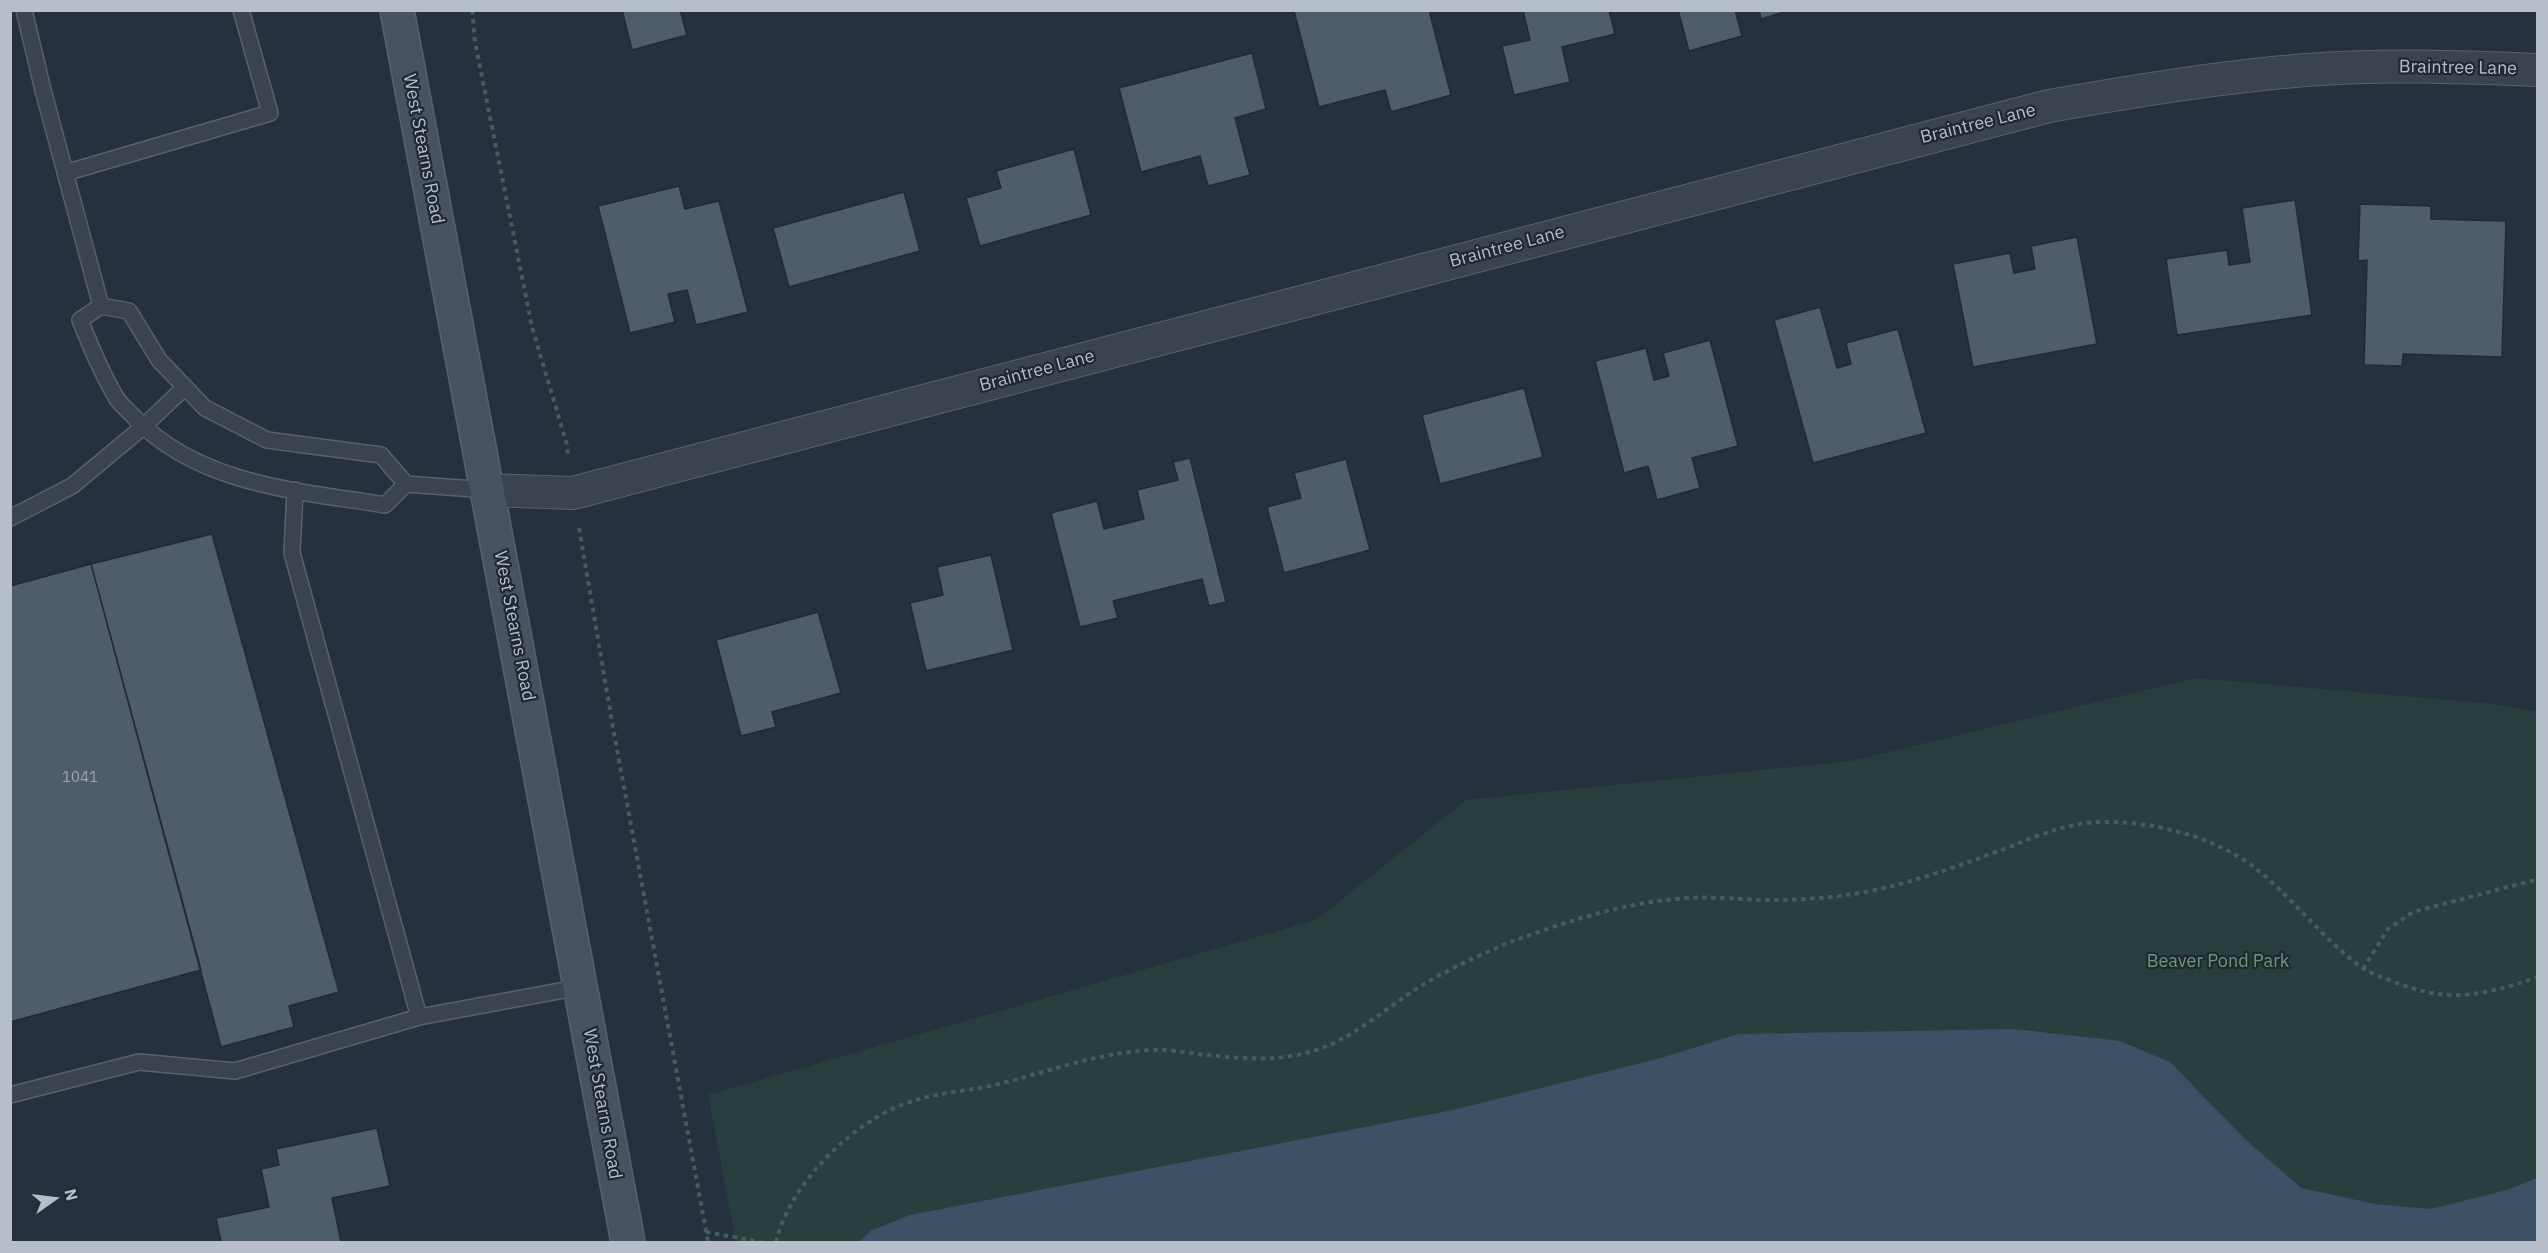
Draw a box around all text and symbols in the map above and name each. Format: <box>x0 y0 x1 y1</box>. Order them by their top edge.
street label: Braintree Lane <box>2399 56 2517 80</box>
street label: West Stearns Road <box>398 72 448 226</box>
street label: Braintree Lane <box>1918 99 2038 149</box>
street label: Braintree Lane <box>1447 221 1567 273</box>
street label: Braintree Lane <box>977 345 1097 397</box>
street label: West Stearns Road <box>489 549 539 703</box>
house number: 1041 <box>62 769 98 787</box>
park label: Beaver Pond Park <box>2147 951 2289 973</box>
street label: West Stearns Road <box>578 1027 626 1181</box>
north arrow <box>24 1169 84 1229</box>
text: N <box>60 1187 83 1203</box>

